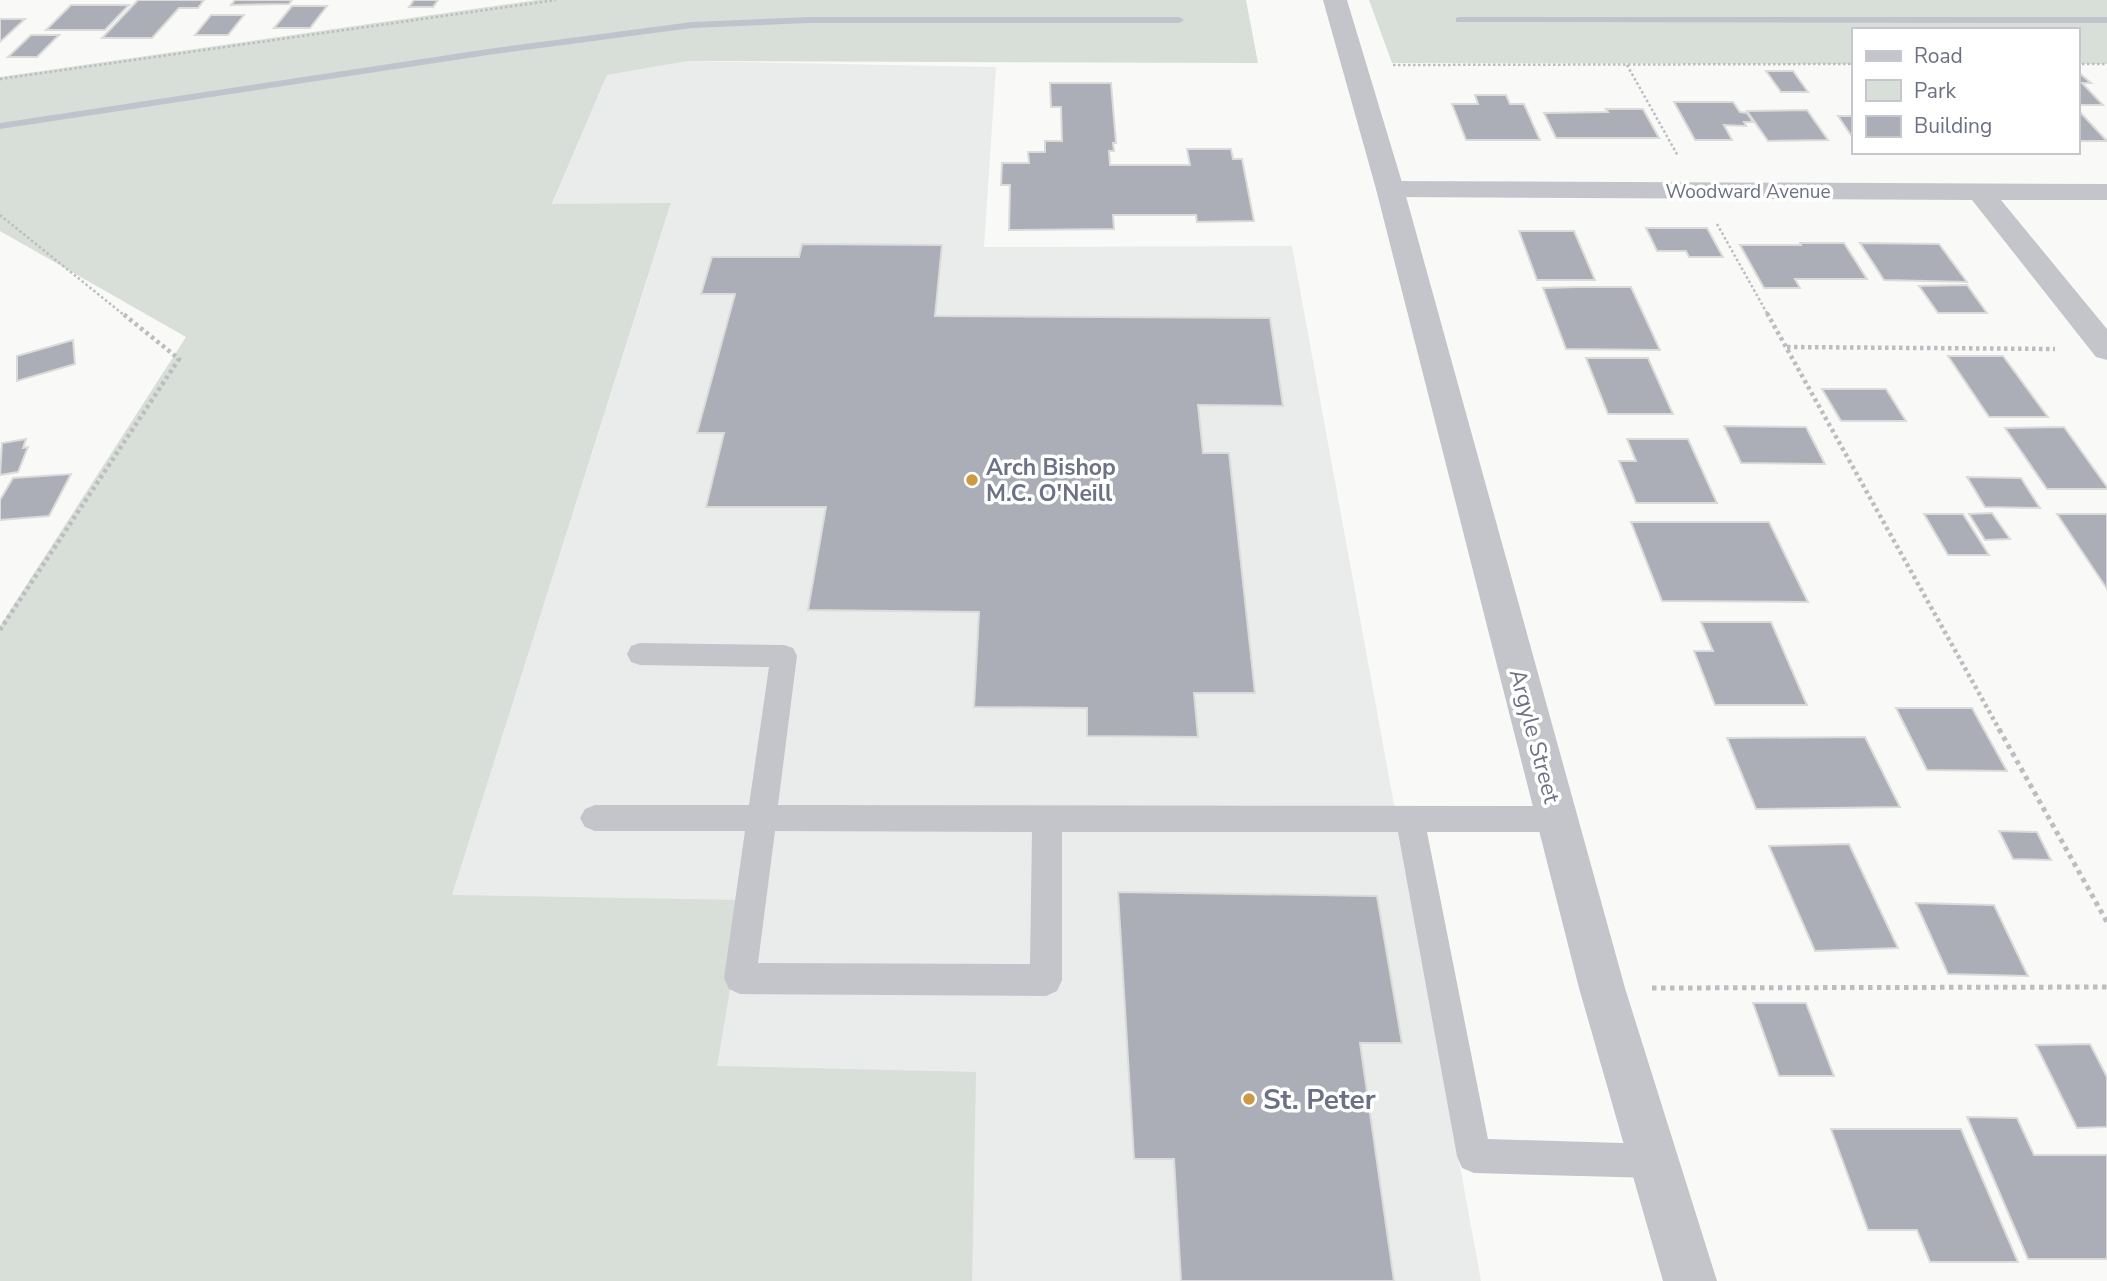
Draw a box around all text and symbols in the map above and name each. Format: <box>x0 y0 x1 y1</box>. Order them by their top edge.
legend <box>1852 28 2079 154</box>
text: Road <box>1914 42 1963 70</box>
text: Park <box>1914 77 1956 105</box>
text: Building <box>1914 112 1992 140</box>
street label: Woodward Avenue <box>1665 179 1831 205</box>
place label: Arch Bishop M.C. O'Neill <box>986 452 1116 509</box>
marker: Arch Bishop M.C. O'Neill <box>964 472 980 488</box>
street label: Argyle Street <box>1502 666 1568 808</box>
place label: St. Peter <box>1263 1081 1376 1119</box>
marker: St. Peter <box>1241 1091 1257 1107</box>

